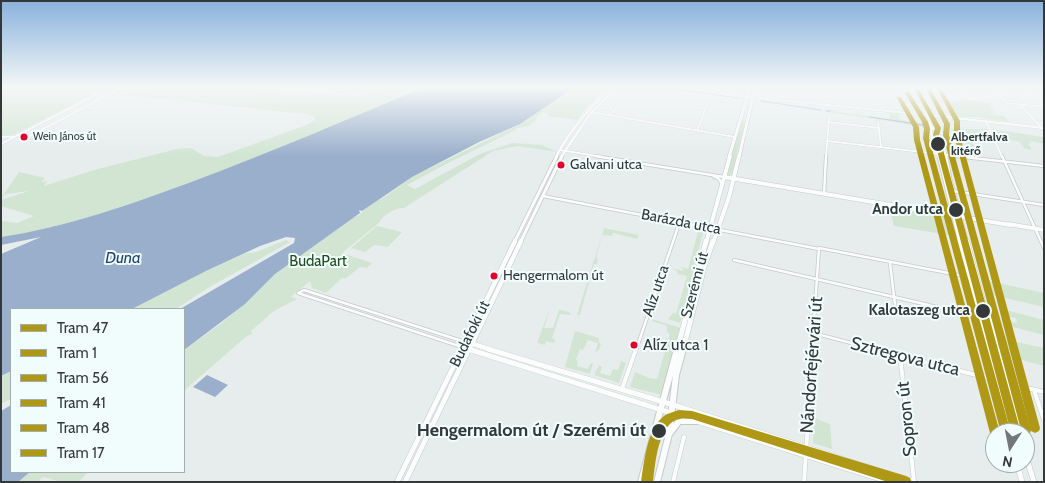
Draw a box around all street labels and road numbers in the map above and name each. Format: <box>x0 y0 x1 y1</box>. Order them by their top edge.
street label: Barázda utca <box>640 205 722 239</box>
street label: Szerémi út <box>678 250 712 320</box>
street label: Alíz utca <box>639 263 673 319</box>
street label: Nándorfejérvári út <box>796 296 828 434</box>
street label: Budafoki út <box>446 298 494 370</box>
street label: Sztregova utca <box>848 333 962 381</box>
street label: Sopron út <box>892 380 922 458</box>

